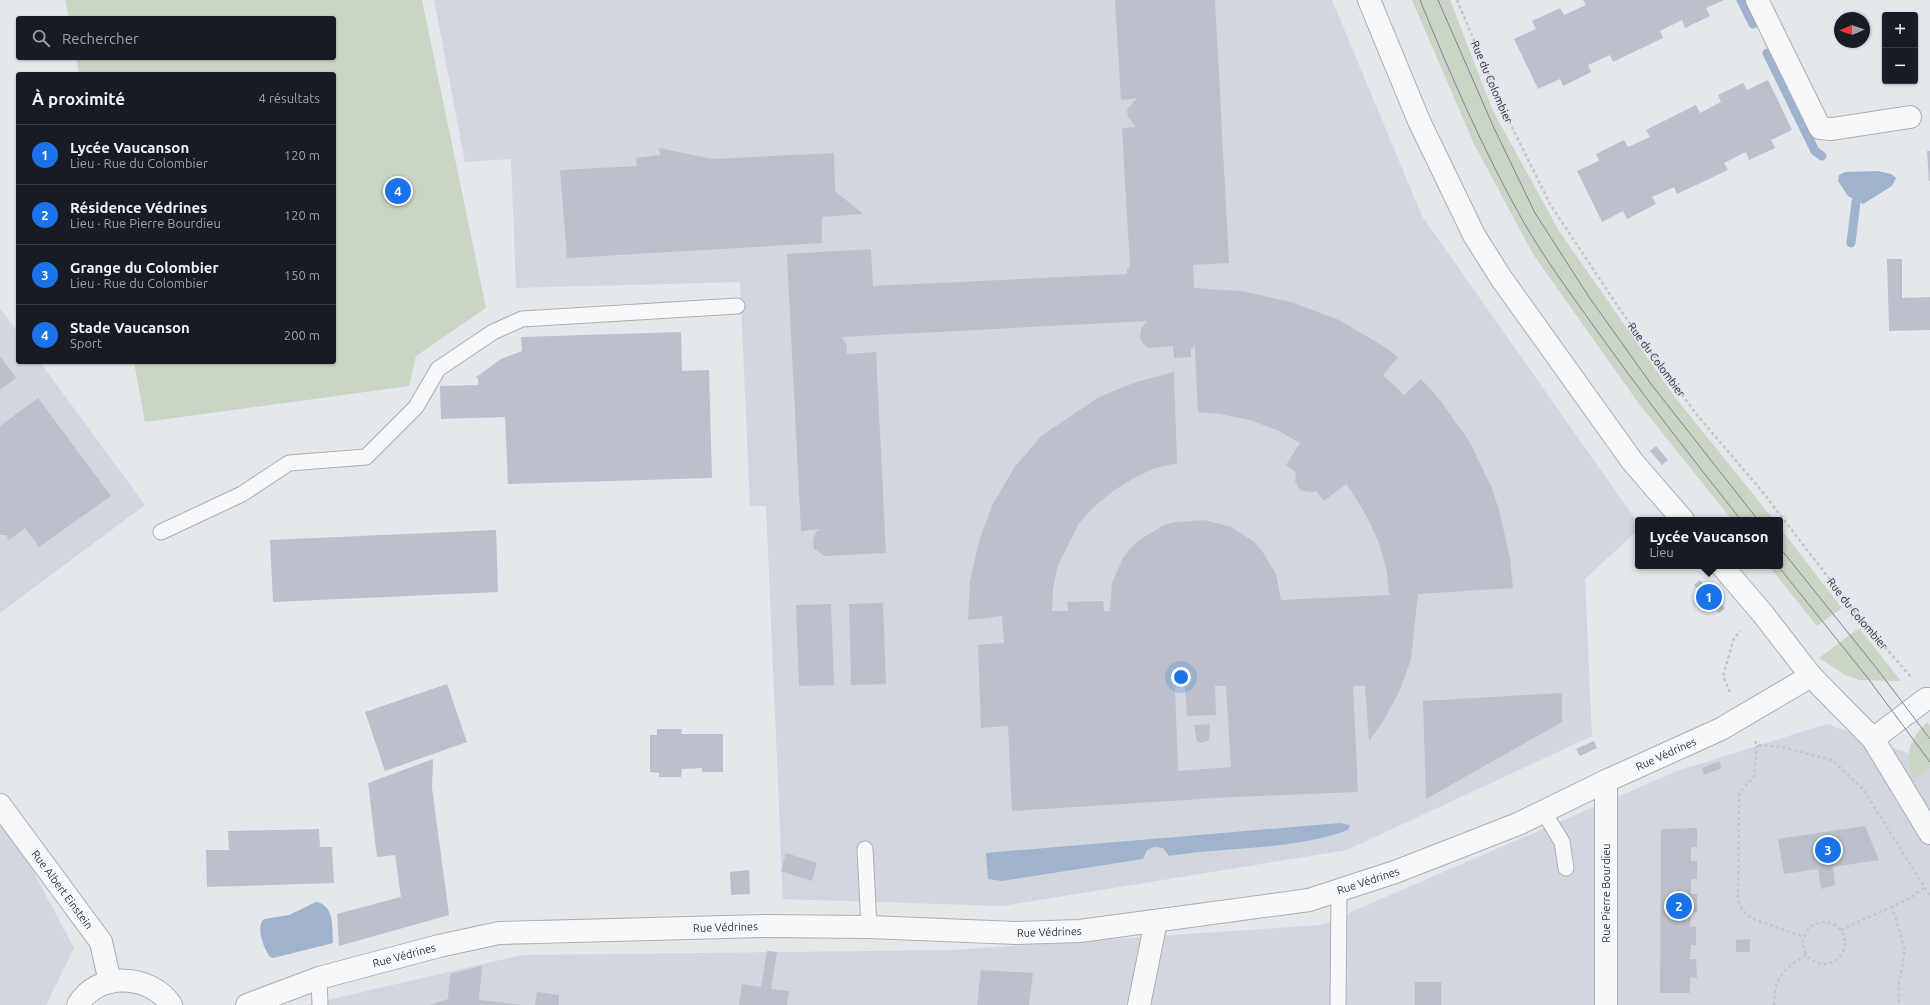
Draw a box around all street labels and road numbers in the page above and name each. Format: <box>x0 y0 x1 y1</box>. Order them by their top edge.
street label: Rue du Colombier <box>1469 39 1515 126</box>
street label: Rue du Colombier <box>1626 320 1688 400</box>
street label: Rue du Colombier <box>1825 576 1891 652</box>
street label: Rue Védrines <box>1634 735 1698 773</box>
street label: Rue Pierre Bourdieu <box>1600 843 1612 943</box>
street label: Rue Albert Einstein <box>29 848 95 931</box>
street label: Rue Védrines <box>1335 865 1401 896</box>
street label: Rue Védrines <box>693 920 758 934</box>
street label: Rue Védrines <box>1017 925 1082 939</box>
street label: Rue Védrines <box>371 941 437 969</box>

